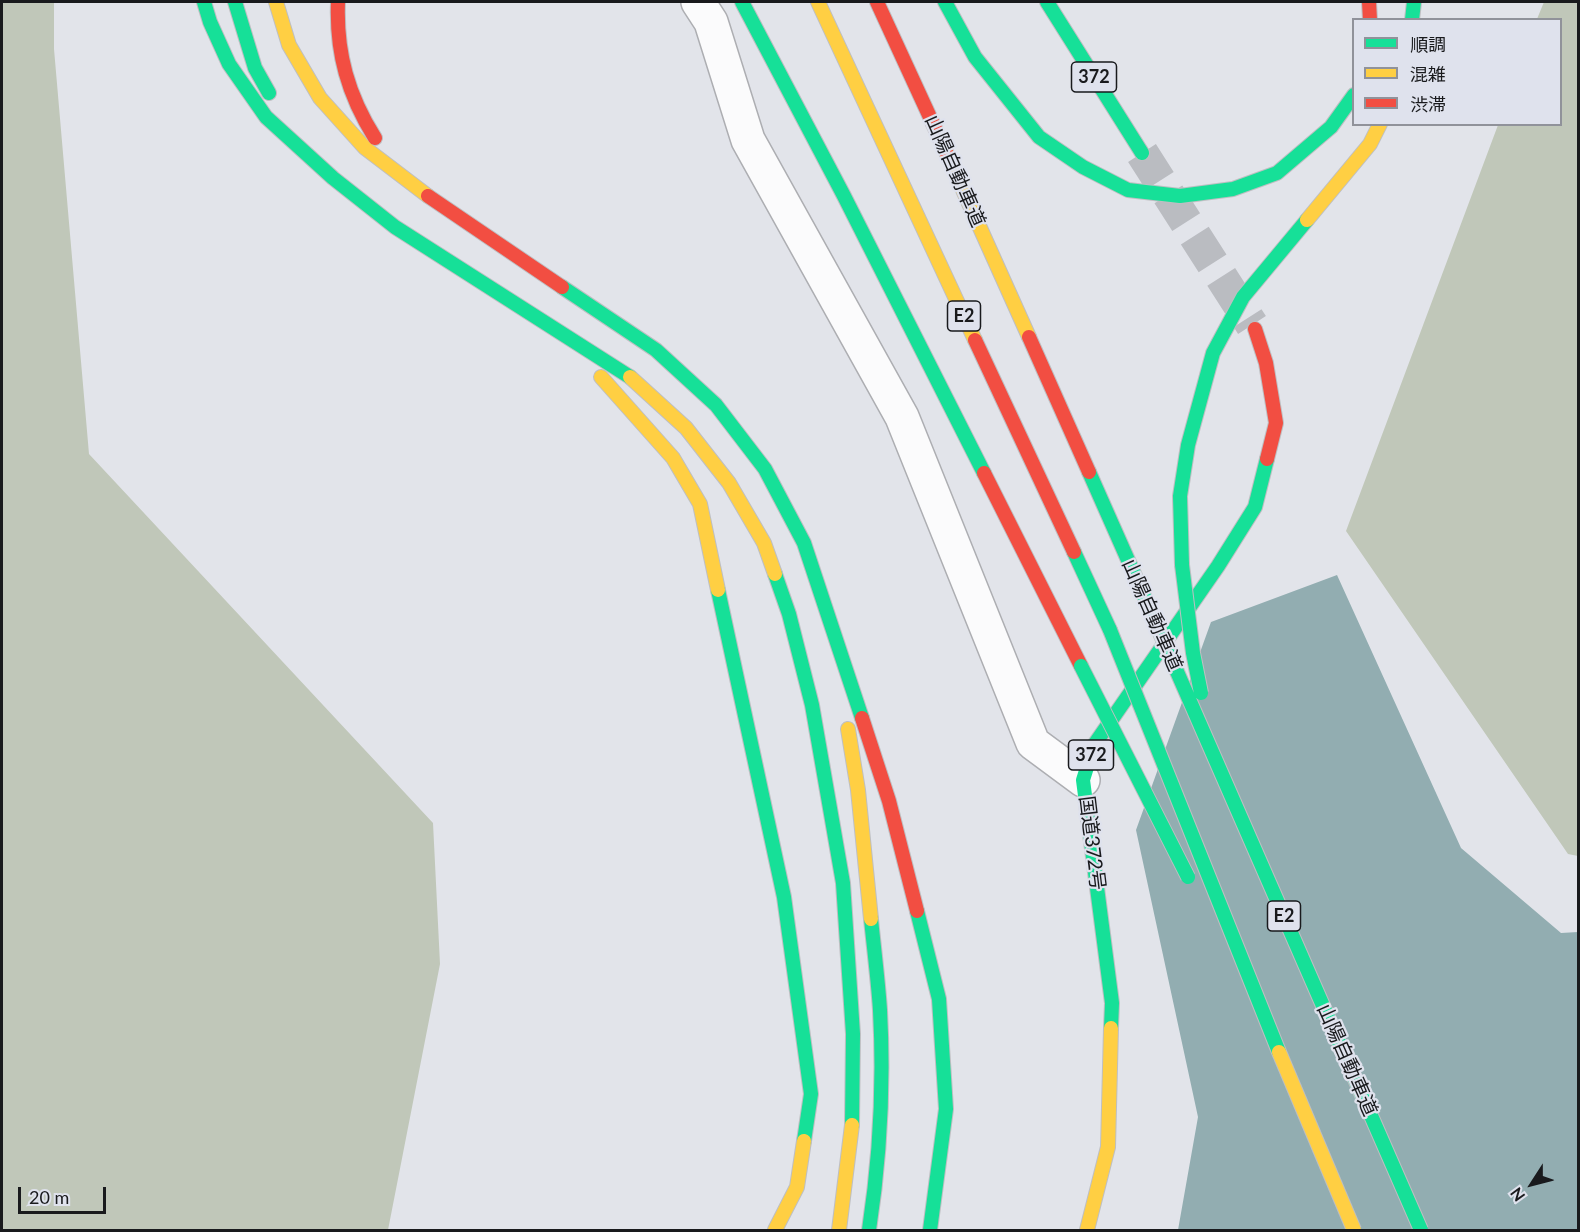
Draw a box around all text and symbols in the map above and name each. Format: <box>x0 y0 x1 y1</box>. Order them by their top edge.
legend <box>1352 18 1562 126</box>
text: 順調 <box>1410 33 1446 55</box>
road number: 372 <box>1072 62 1116 92</box>
text: 混雑 <box>1410 63 1446 85</box>
text: 渋滞 <box>1410 93 1446 115</box>
street label: 山陽自動車道 <box>920 111 990 231</box>
road number: E2 <box>948 301 980 331</box>
street label: 山陽自動車道 <box>1117 555 1187 675</box>
road number: 372 <box>1068 740 1114 770</box>
street label: 国道372号 <box>1074 794 1110 892</box>
road number: E2 <box>1268 901 1300 931</box>
street label: 山陽自動車道 <box>1312 1000 1382 1120</box>
north arrow <box>1502 1154 1562 1214</box>
scale bar <box>21 1175 110 1213</box>
text: N <box>1506 1184 1528 1205</box>
text: 20 m <box>29 1186 69 1208</box>

